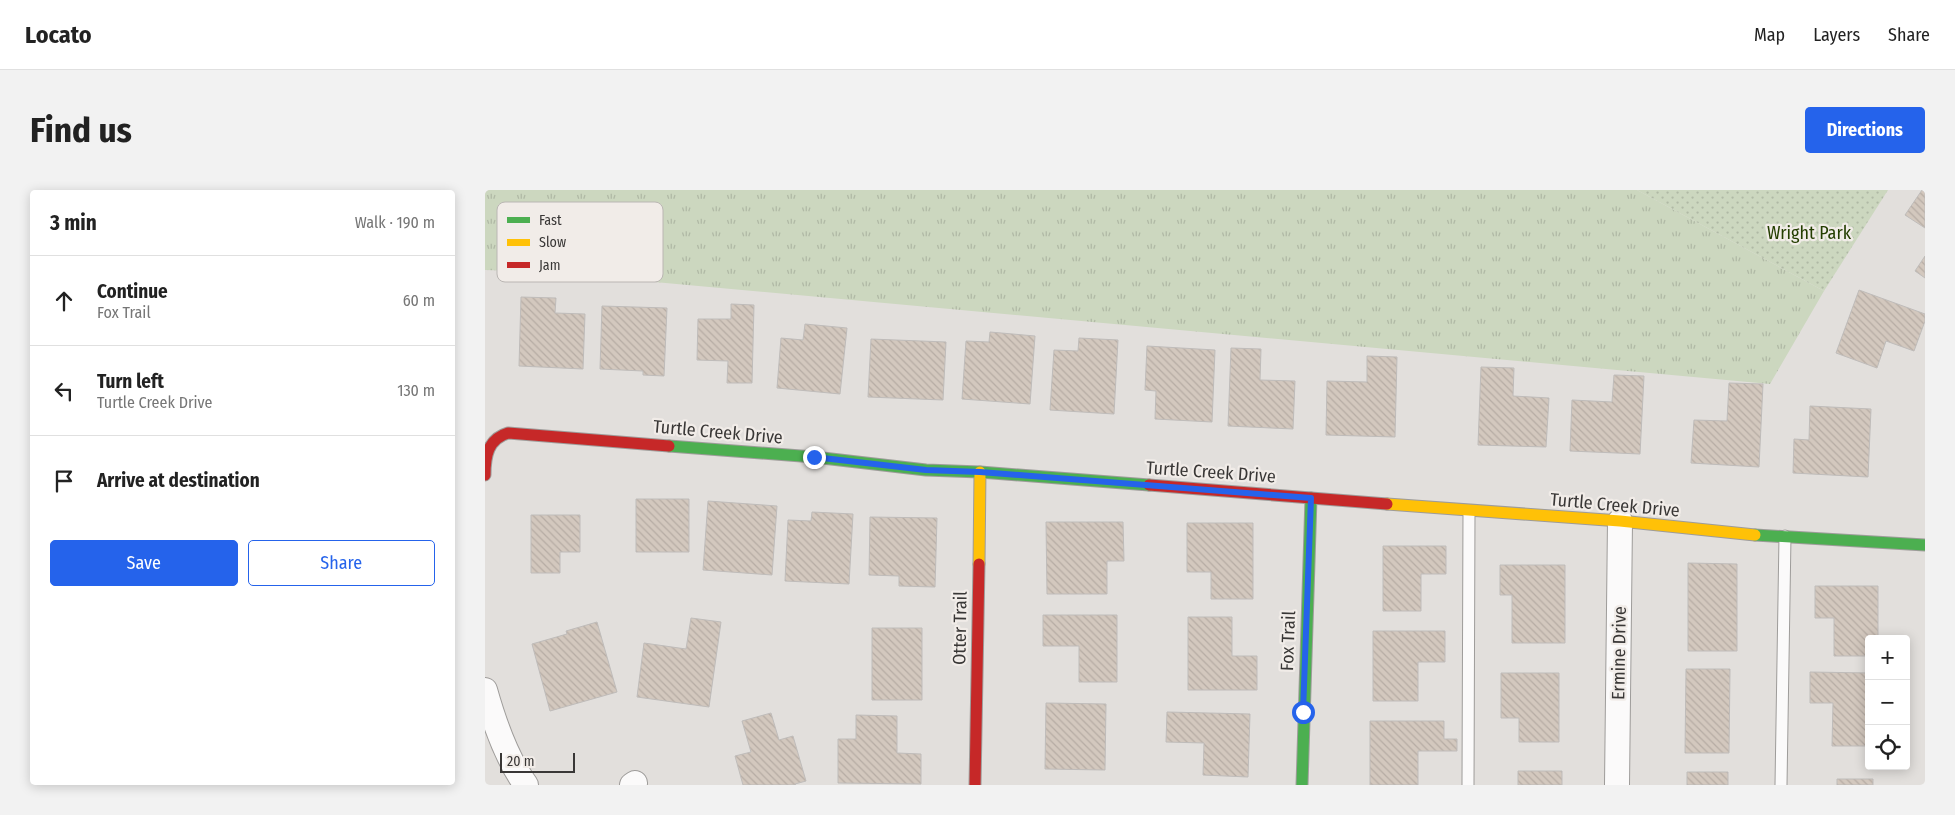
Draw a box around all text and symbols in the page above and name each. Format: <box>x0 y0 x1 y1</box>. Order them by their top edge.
text: Locato <box>25 21 91 49</box>
text: Map <box>1754 24 1785 46</box>
text: Layers <box>1813 24 1860 46</box>
text: Share <box>1888 24 1930 46</box>
button: Directions <box>1805 107 1925 153</box>
text: Find us <box>30 109 132 151</box>
legend <box>497 202 663 282</box>
text: 3 min <box>50 210 97 236</box>
text: Fast <box>539 212 562 229</box>
text: Walk · 190 m <box>355 213 435 232</box>
park label: Wright Park <box>1767 222 1852 244</box>
text: Slow <box>539 234 566 251</box>
text: Jam <box>539 257 560 274</box>
text: Continue <box>97 280 168 303</box>
icon: ahead <box>50 287 78 315</box>
text: 60 m <box>403 291 435 310</box>
text: Fox Trail <box>97 303 151 322</box>
text: Turn left <box>97 370 164 393</box>
icon: left <box>50 377 78 405</box>
text: 130 m <box>397 381 435 400</box>
text: Turtle Creek Drive <box>97 393 213 412</box>
street label: Turtle Creek Drive <box>652 415 784 449</box>
route end <box>803 446 826 469</box>
street label: Turtle Creek Drive <box>1145 456 1277 488</box>
icon: arrive <box>50 467 78 495</box>
text: Arrive at destination <box>97 469 260 492</box>
street label: Turtle Creek Drive <box>1549 488 1681 522</box>
button: Save <box>50 540 238 586</box>
button: Share <box>248 540 435 586</box>
street label: Otter Trail <box>948 591 972 665</box>
street label: Ermine Drive <box>1607 606 1631 700</box>
street label: Fox Trail <box>1276 610 1300 672</box>
map controls <box>1865 635 1910 770</box>
button: + <box>1865 635 1910 680</box>
button: − <box>1865 680 1910 725</box>
route start <box>1292 701 1315 724</box>
button: locate <box>1865 725 1910 770</box>
scale bar <box>500 750 575 773</box>
text: 20 m <box>507 753 535 770</box>

